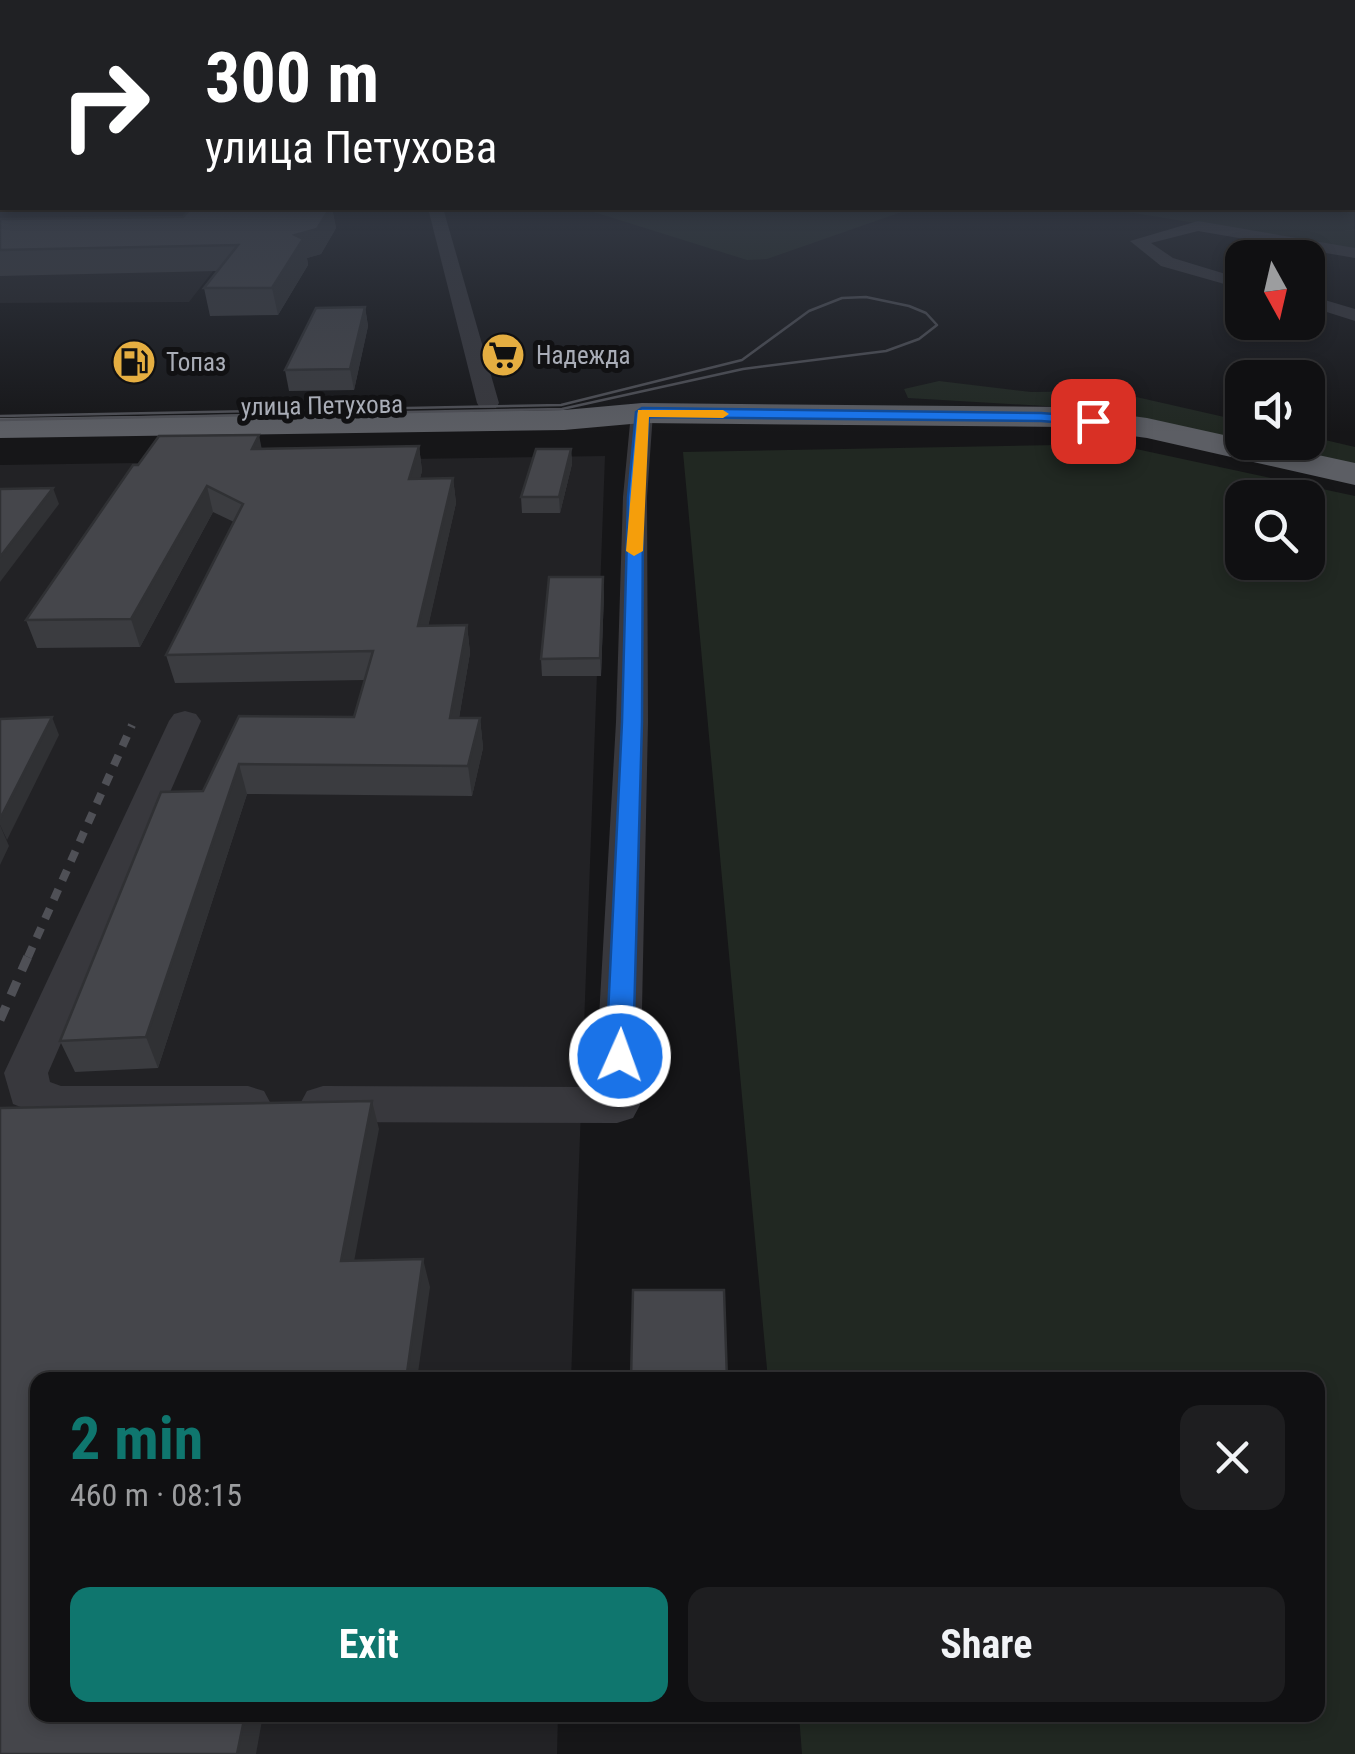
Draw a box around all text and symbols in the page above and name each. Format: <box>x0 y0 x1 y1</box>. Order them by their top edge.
text: 300 m <box>205 37 379 119</box>
icon: right <box>40 40 170 170</box>
text: улица Петухова <box>205 121 497 174</box>
north arrow <box>1225 240 1325 340</box>
map controls <box>1225 240 1325 580</box>
supermarket icon: Надежда <box>480 332 526 378</box>
fuel station icon: Топаз <box>111 339 157 385</box>
place label: Надежда <box>536 341 631 370</box>
place label: Топаз <box>166 348 226 377</box>
button: sound <box>1225 360 1325 460</box>
pin <box>1051 379 1136 464</box>
street label: улица Петухова <box>241 390 403 421</box>
icon: arrive <box>1066 394 1121 449</box>
button: search <box>1225 480 1325 580</box>
position arrow <box>568 1004 672 1108</box>
text: 2 min <box>70 1403 203 1474</box>
button: close <box>1180 1405 1285 1510</box>
text: 460 m · 08:15 <box>70 1476 242 1514</box>
button: Exit <box>70 1587 668 1702</box>
button: Share <box>688 1587 1285 1702</box>

